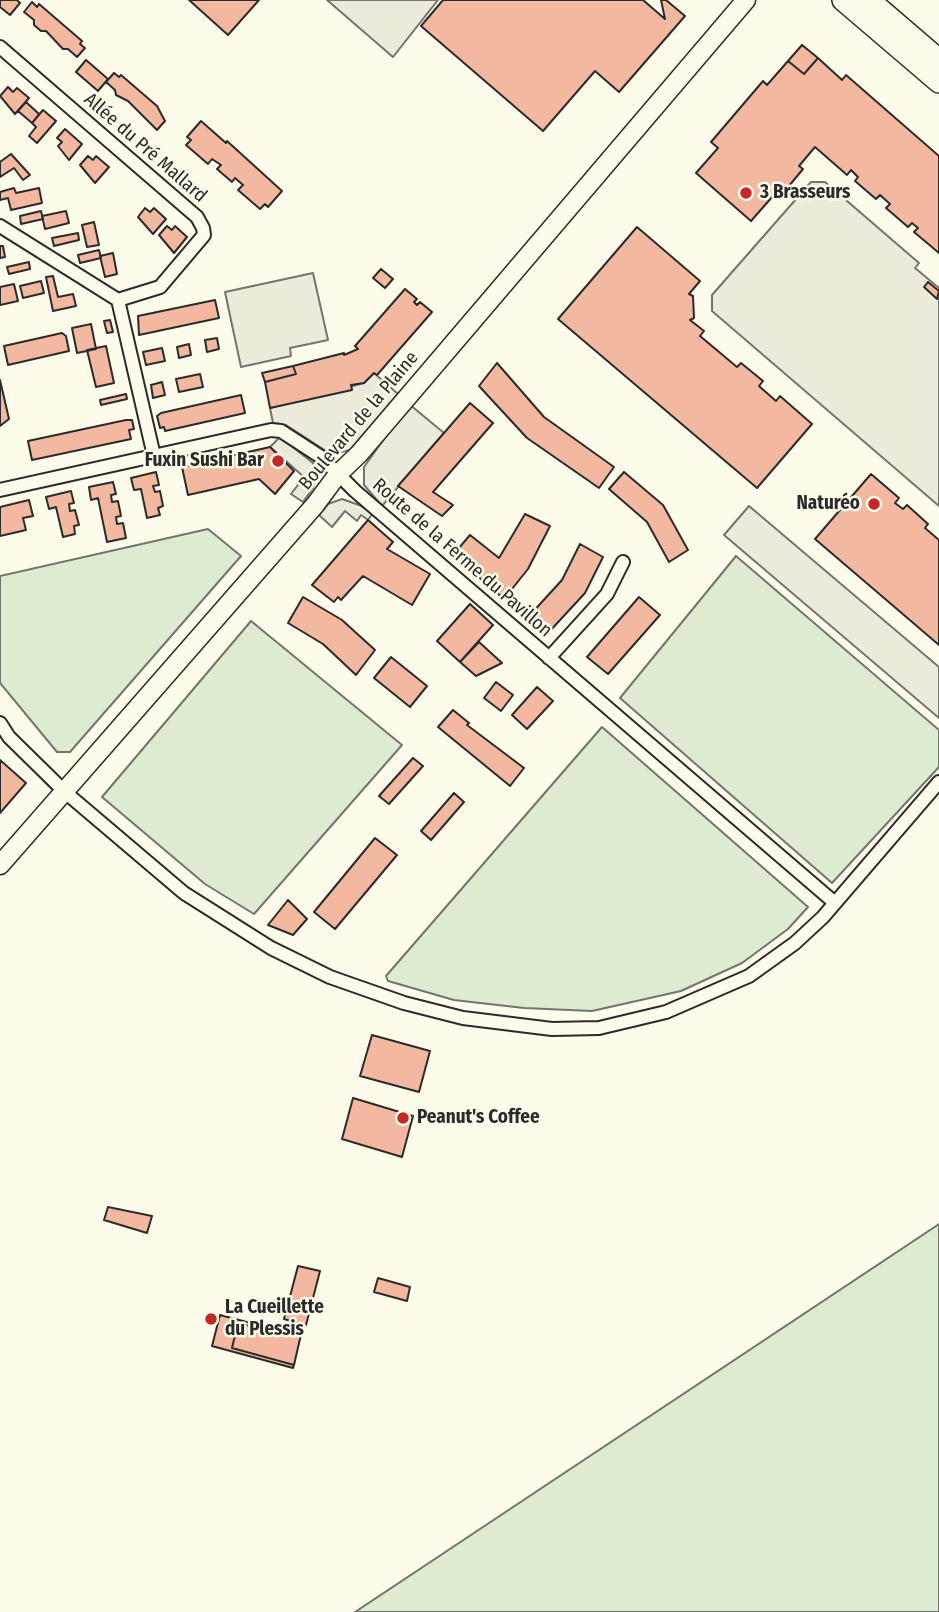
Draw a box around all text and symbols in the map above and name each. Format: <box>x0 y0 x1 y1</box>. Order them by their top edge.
street label: Allée du Pré Mallard <box>79 88 211 208</box>
place label: 3 Brasseurs <box>760 182 850 204</box>
marker: 3 Brasseurs <box>738 185 754 201</box>
street label: Boulevard de la Plaine <box>294 347 424 495</box>
place label: Fuxin Sushi Bar <box>145 450 264 472</box>
marker: Fuxin Sushi Bar <box>270 453 286 469</box>
street label: Route de la Ferme du Pavillon <box>368 474 556 642</box>
place label: Naturéo <box>796 493 860 515</box>
marker: Naturéo <box>866 496 882 512</box>
place label: Peanut's Coffee <box>417 1107 540 1129</box>
marker: Peanut's Coffee <box>395 1110 411 1126</box>
place label: La Cueillette du Plessis <box>225 1297 324 1341</box>
marker: La Cueillette du Plessis <box>203 1311 219 1327</box>

